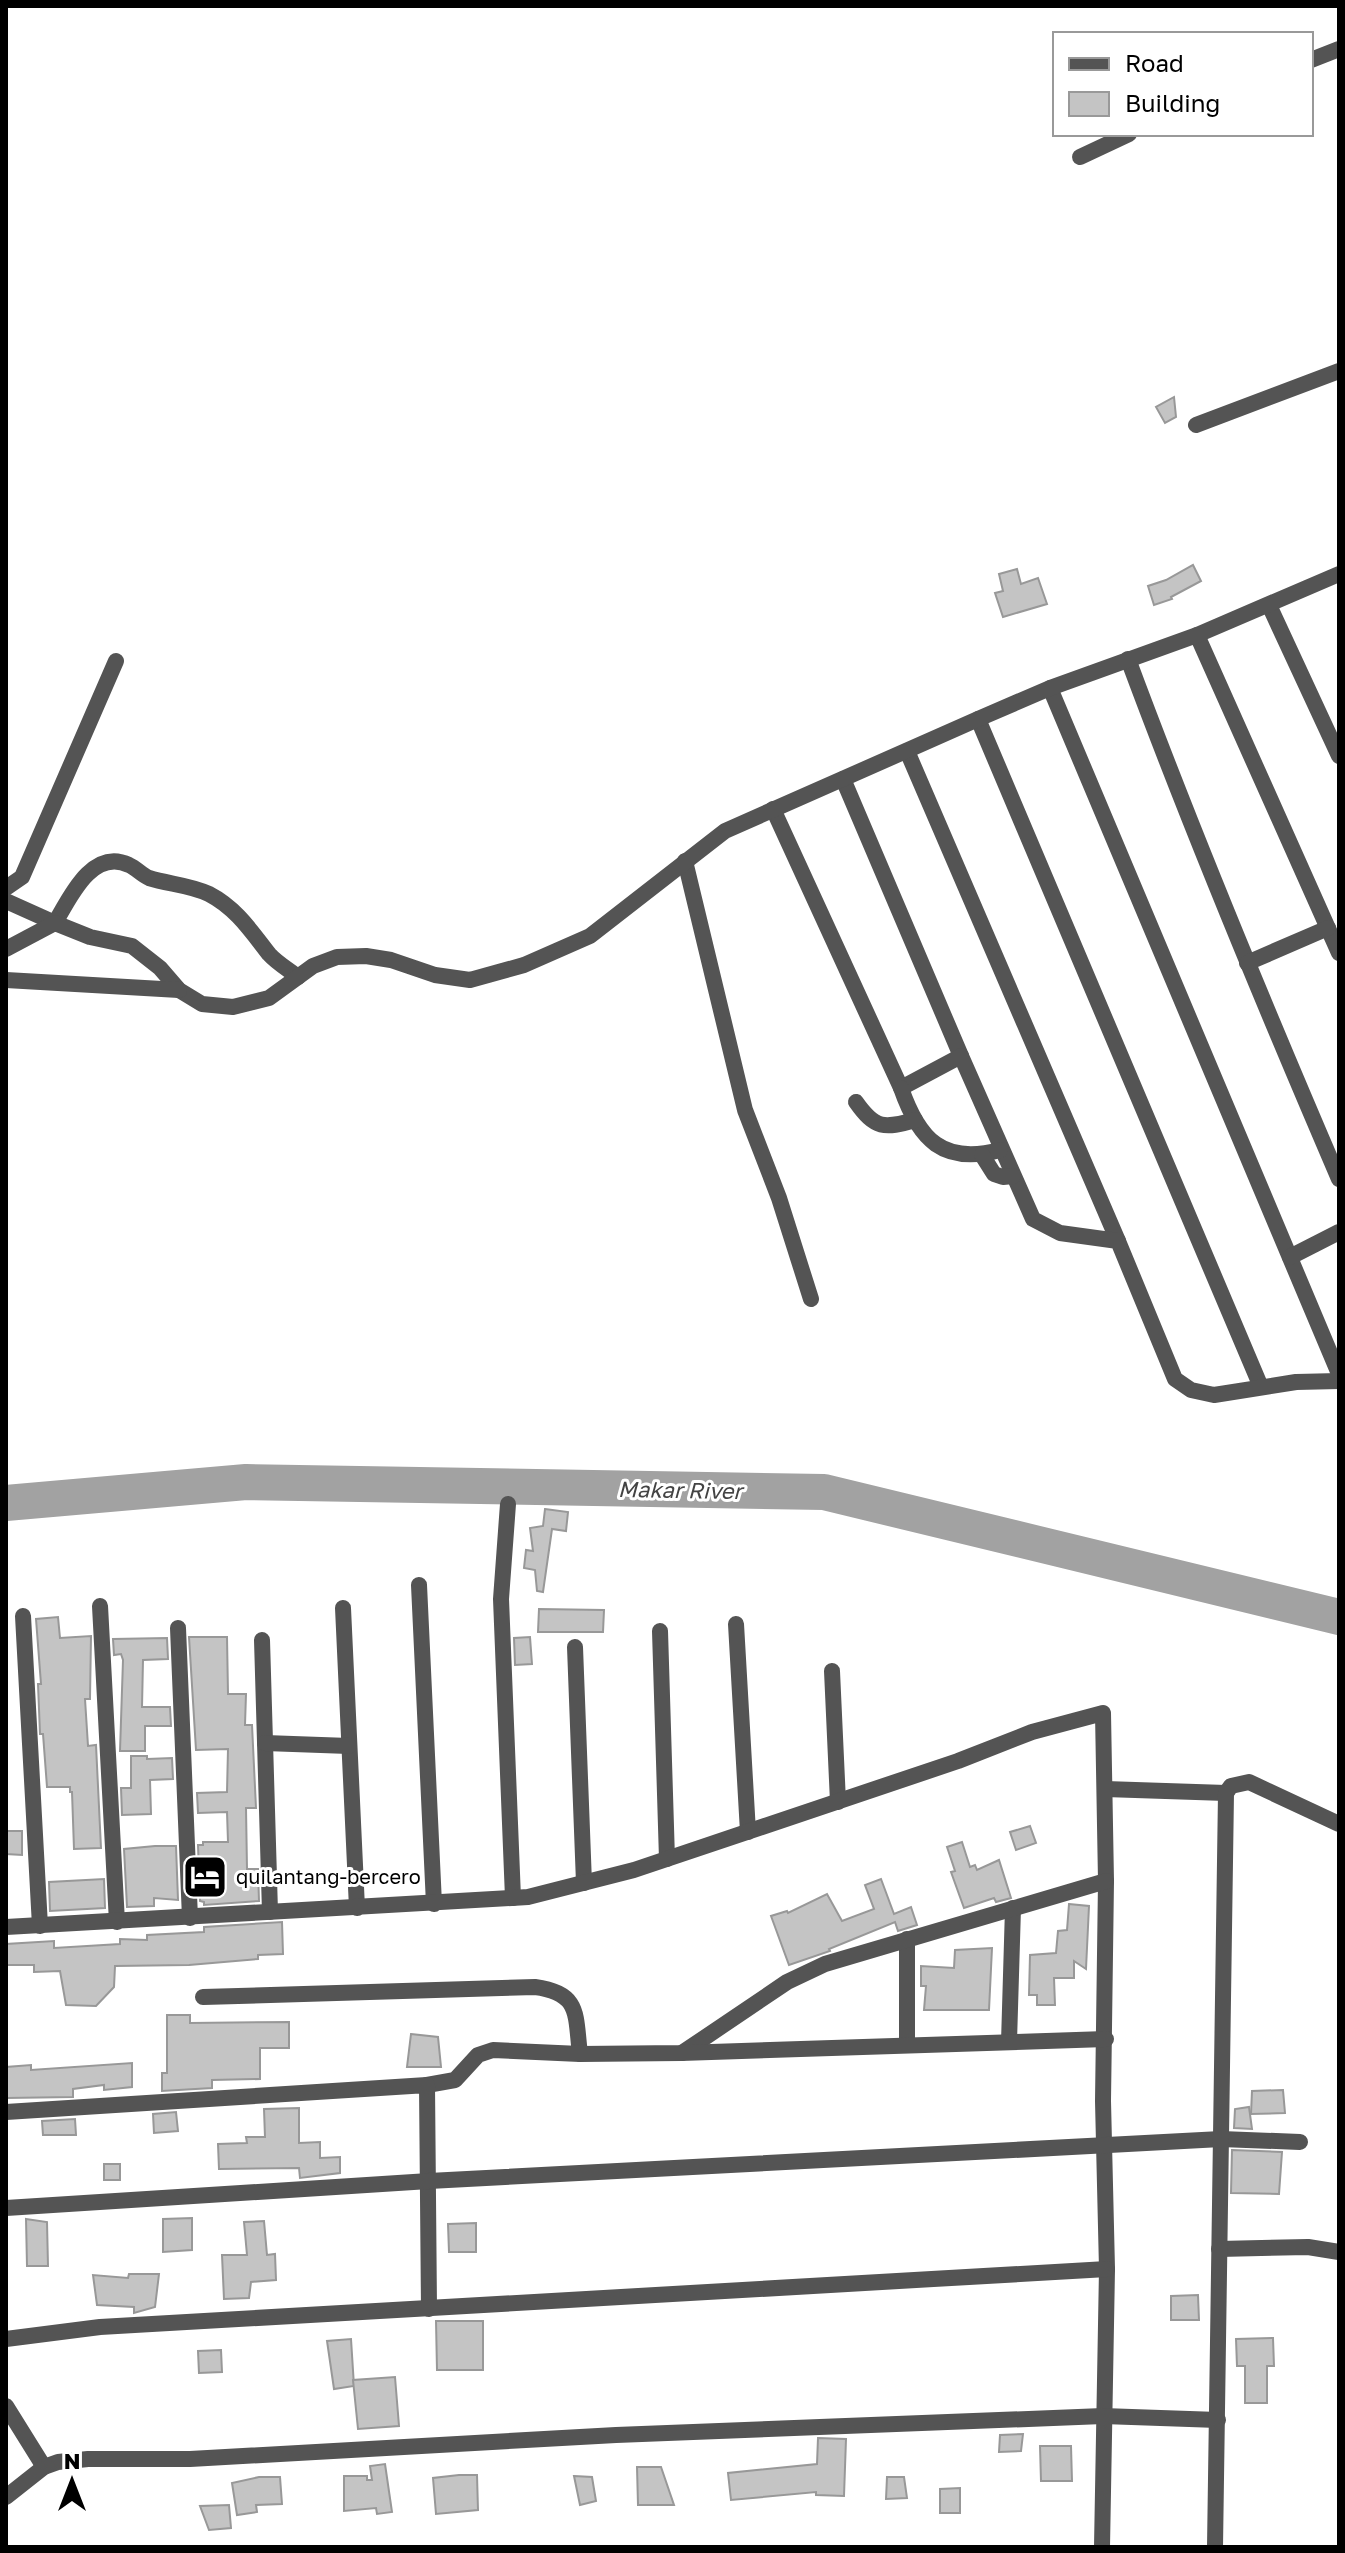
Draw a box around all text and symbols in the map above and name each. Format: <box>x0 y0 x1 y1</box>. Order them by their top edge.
legend <box>1053 32 1313 136</box>
text: Road <box>1125 48 1184 77</box>
text: Building <box>1125 88 1220 117</box>
water label: Makar River <box>618 1475 746 1504</box>
hotel icon: quilantang-bercero <box>181 1853 229 1901</box>
place label: quilantang-bercero <box>236 1864 421 1888</box>
north arrow <box>32 2441 112 2521</box>
text: N <box>64 2447 80 2474</box>

